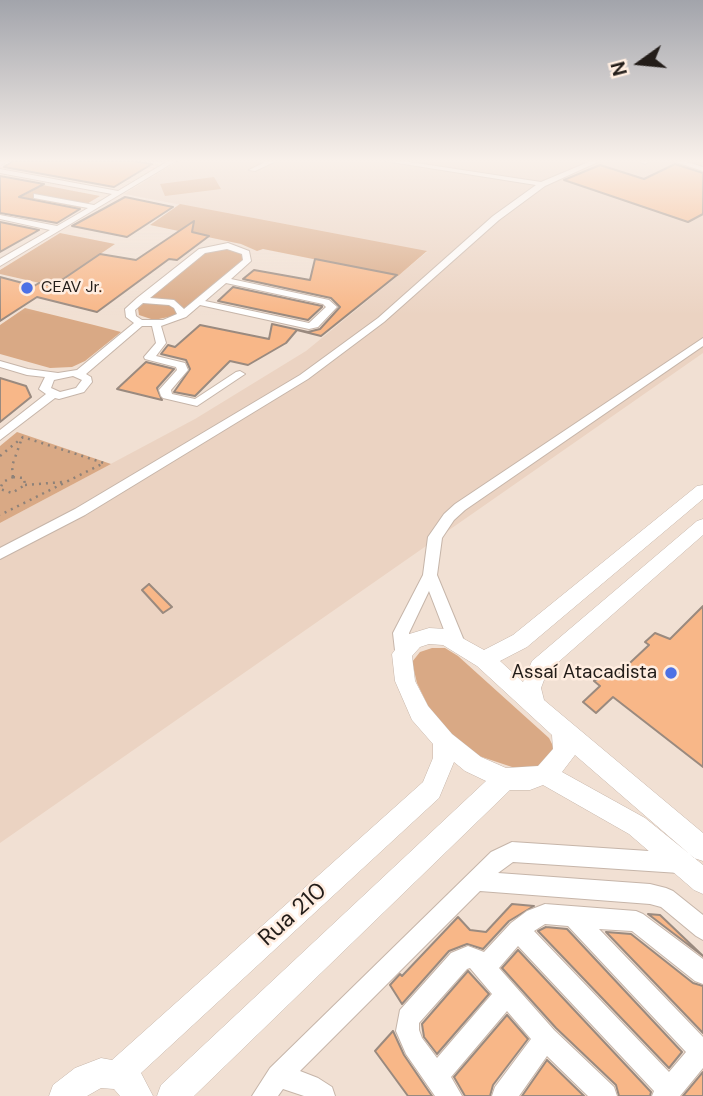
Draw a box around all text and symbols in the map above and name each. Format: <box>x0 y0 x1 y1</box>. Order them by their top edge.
north arrow <box>605 28 675 98</box>
text: N <box>605 59 633 79</box>
place label: CEAV Jr. <box>41 278 102 298</box>
marker: CEAV Jr. <box>19 280 35 296</box>
place label: Assaí Atacadista <box>511 662 657 684</box>
marker: Assaí Atacadista <box>663 665 679 681</box>
street label: Rua 210 <box>253 877 333 953</box>

